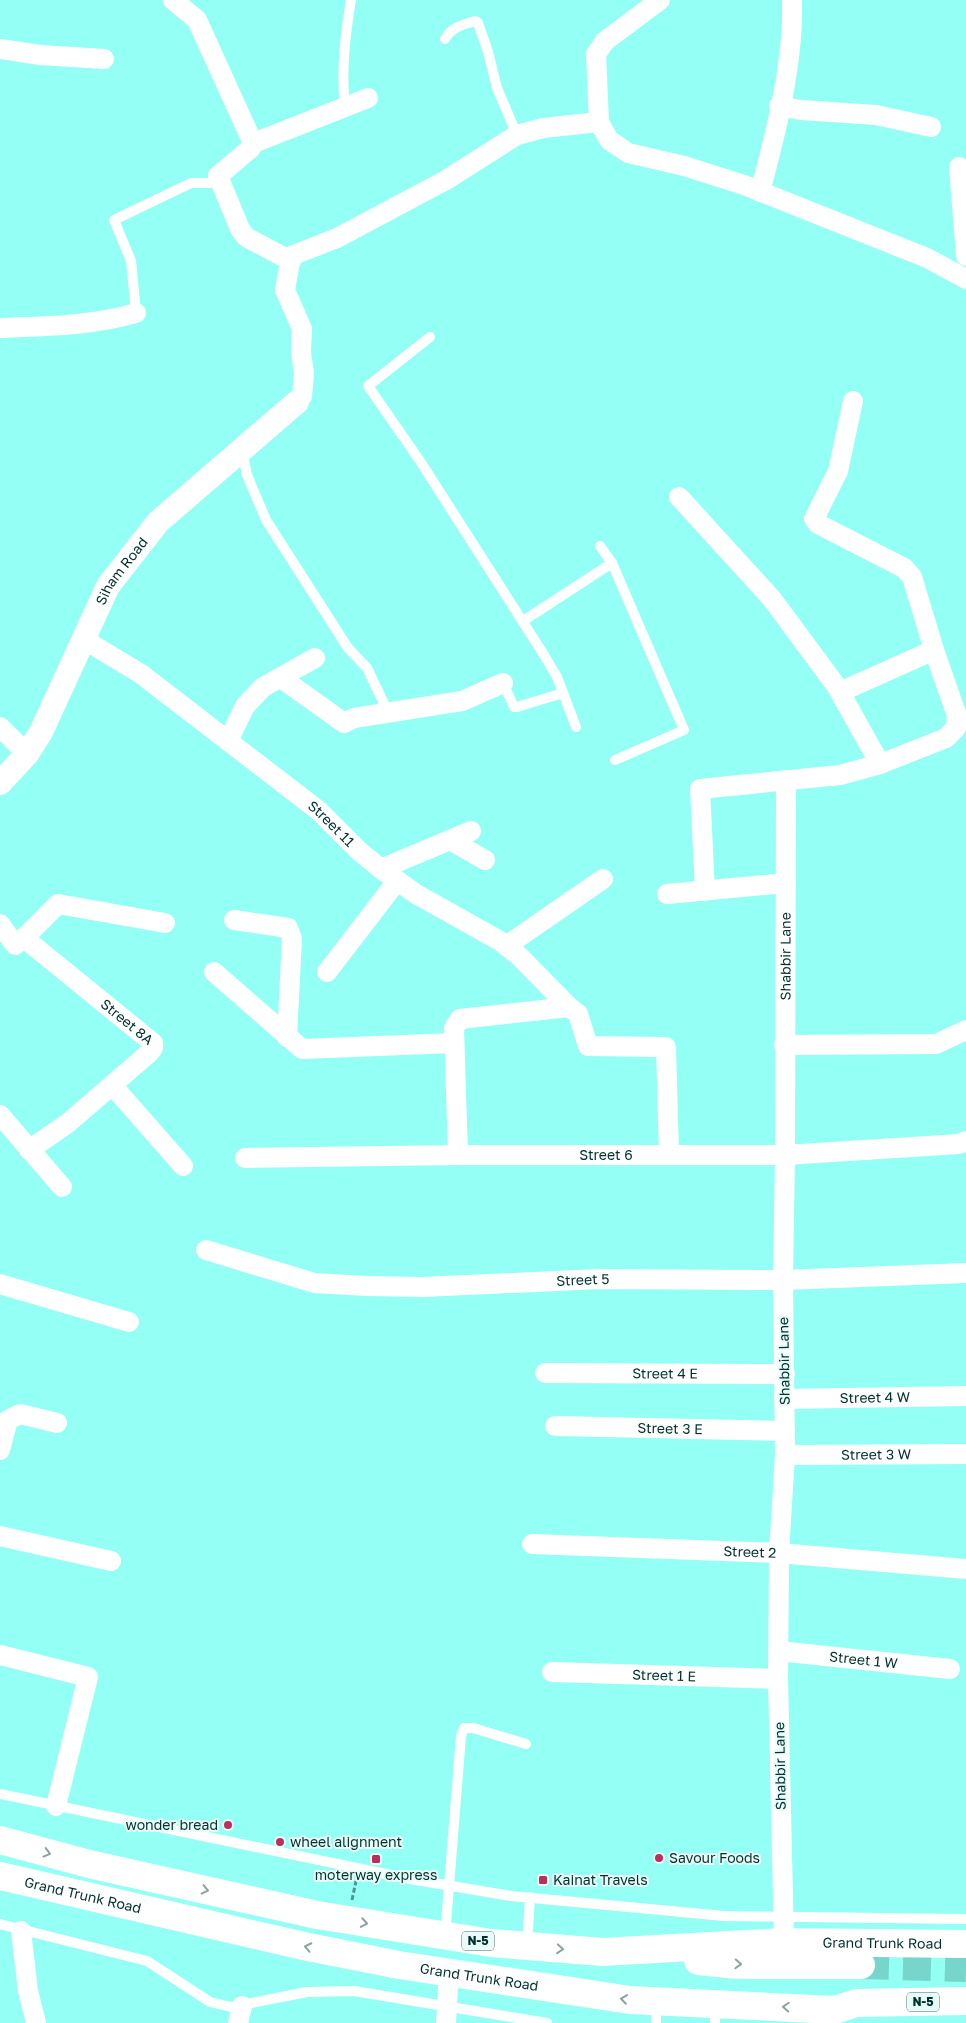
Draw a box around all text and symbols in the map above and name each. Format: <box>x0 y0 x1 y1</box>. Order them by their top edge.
street label: Siham Road <box>91 534 151 608</box>
street label: Street 11 <box>305 797 359 850</box>
street label: Shabbir Lane <box>776 912 794 1000</box>
street label: Street 8A <box>98 995 158 1048</box>
street label: Street 6 <box>579 1146 633 1163</box>
street label: Street 5 <box>556 1270 609 1289</box>
street label: Shabbir Lane <box>774 1317 793 1405</box>
street label: Street 4 E <box>632 1364 698 1382</box>
street label: Street 4 W <box>840 1388 911 1406</box>
street label: Street 3 E <box>637 1419 703 1437</box>
street label: Street 3 W <box>841 1445 912 1463</box>
street label: Street 2 <box>723 1542 777 1561</box>
street label: Street 1 W <box>829 1647 899 1672</box>
street label: Street 1 E <box>632 1665 696 1684</box>
street label: Shabbir Lane <box>770 1722 789 1810</box>
place label: wonder bread <box>126 1816 218 1833</box>
marker: wonder bread <box>222 1819 234 1831</box>
place label: wheel alignment <box>290 1833 402 1850</box>
marker: wheel alignment <box>274 1836 286 1848</box>
one-way arrow <box>43 1847 51 1857</box>
place label: Savour Foods <box>669 1849 760 1866</box>
marker: Savour Foods <box>653 1852 665 1864</box>
marker: moterway express <box>370 1853 382 1865</box>
place label: moterway express <box>315 1866 437 1883</box>
place label: Kainat Travels <box>553 1871 648 1888</box>
street label: Grand Trunk Road <box>23 1873 143 1916</box>
marker: Kainat Travels <box>537 1874 549 1886</box>
one-way arrow <box>201 1884 210 1895</box>
one-way arrow <box>360 1918 369 1928</box>
road number: N-5 <box>462 1932 494 1950</box>
street label: Grand Trunk Road <box>822 1933 942 1952</box>
one-way arrow <box>304 1942 313 1953</box>
one-way arrow <box>556 1943 564 1954</box>
street label: Grand Trunk Road <box>419 1959 540 1994</box>
one-way arrow <box>734 1959 742 1970</box>
road number: N-5 <box>907 1992 939 2011</box>
one-way arrow <box>620 1994 628 2004</box>
one-way arrow <box>782 2002 790 2013</box>

